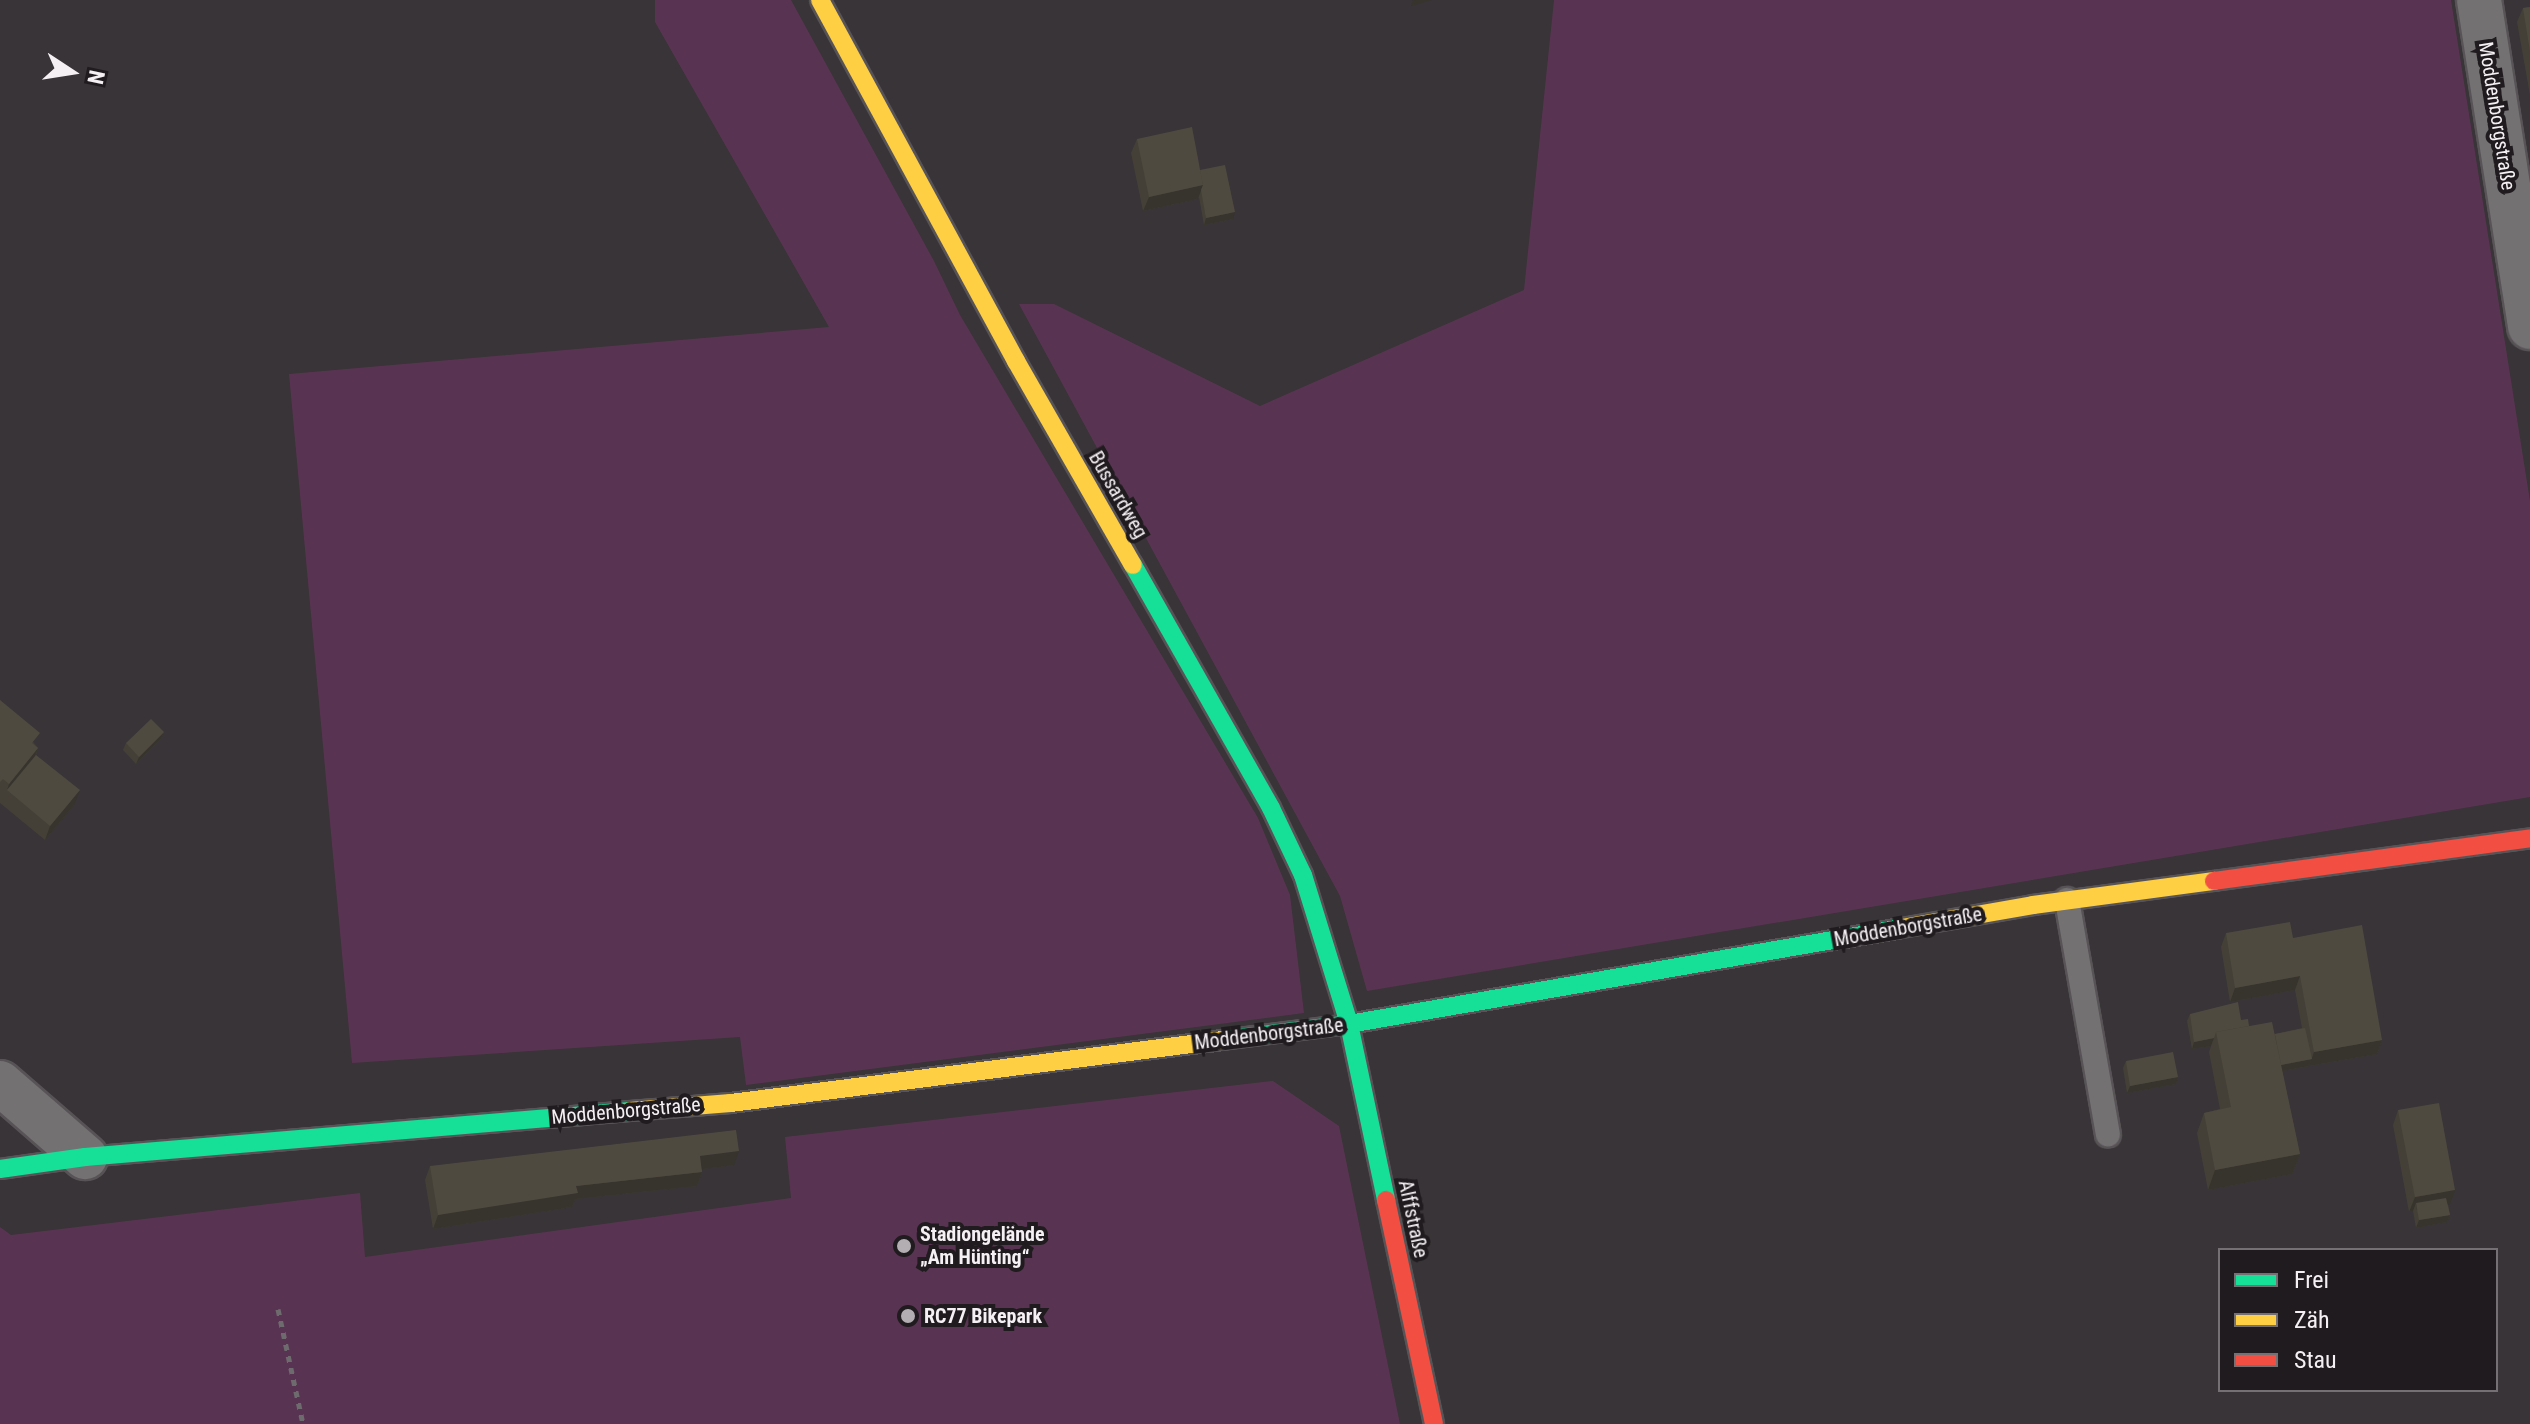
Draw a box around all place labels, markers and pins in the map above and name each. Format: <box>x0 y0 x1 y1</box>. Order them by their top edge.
place label: Stadiongelände „Am Hünting“ <box>920 1222 1045 1269</box>
marker: Stadiongelände „Am Hünting“ <box>895 1237 913 1255</box>
place label: RC77 Bikepark <box>924 1304 1042 1328</box>
marker: RC77 Bikepark <box>899 1307 917 1325</box>

